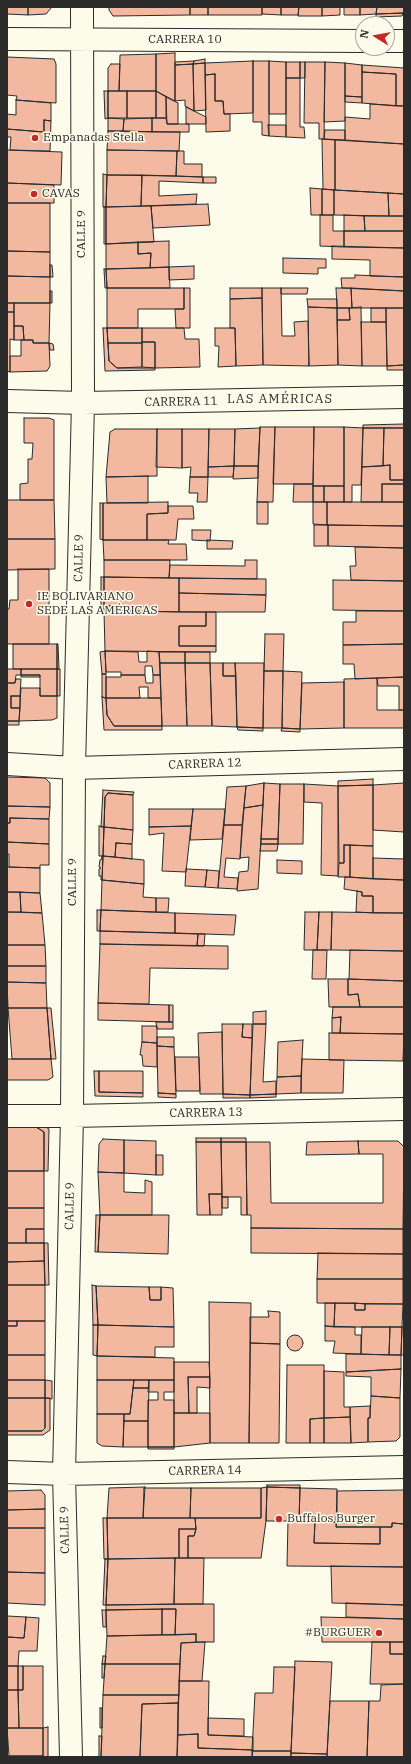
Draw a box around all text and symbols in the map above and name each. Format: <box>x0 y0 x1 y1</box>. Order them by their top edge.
north arrow <box>355 16 395 56</box>
text: N <box>356 28 372 40</box>
street label: CARRERA 10 <box>148 33 222 47</box>
place label: Empanadas Stella <box>43 131 144 145</box>
marker: Empanadas Stella <box>30 133 40 143</box>
place label: CAVAS <box>42 187 80 201</box>
marker: CAVAS <box>29 189 39 199</box>
street label: CALLE 9 <box>75 210 89 258</box>
district label: LAS AMÉRICAS <box>227 391 333 407</box>
street label: CARRERA 11 <box>144 394 218 410</box>
street label: CALLE 9 <box>71 534 87 582</box>
place label: IE BOLIVARIANO SEDE LAS AMÉRICAS <box>37 590 158 618</box>
marker: IE BOLIVARIANO SEDE LAS AMÉRICAS <box>24 599 34 609</box>
street label: CARRERA 12 <box>168 756 242 772</box>
street label: CALLE 9 <box>66 858 80 906</box>
street label: CARRERA 13 <box>169 1105 243 1121</box>
street label: CALLE 9 <box>62 1182 78 1230</box>
street label: CARRERA 14 <box>168 1463 242 1479</box>
street label: CALLE 9 <box>57 1506 73 1554</box>
place label: Buffalos Burger <box>287 1512 375 1526</box>
marker: Buffalos Burger <box>274 1514 284 1524</box>
place label: #BURGUER <box>305 1626 371 1640</box>
marker: #BURGUER <box>374 1628 384 1638</box>

